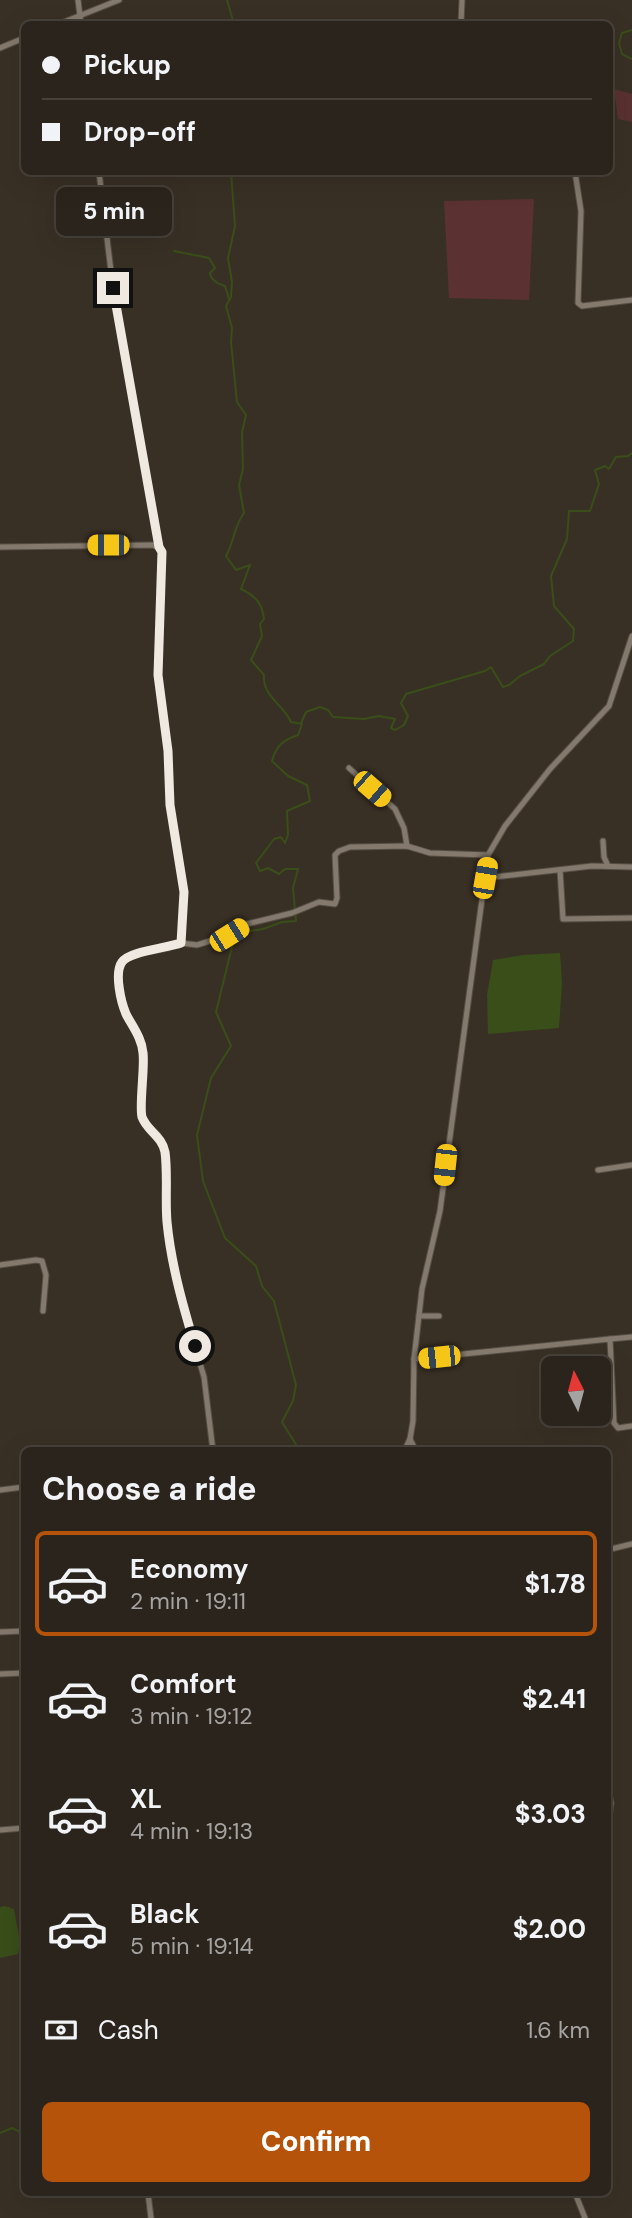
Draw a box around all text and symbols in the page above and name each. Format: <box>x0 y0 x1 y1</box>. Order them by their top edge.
text: Pickup <box>84 48 171 82</box>
text: Drop-off <box>84 115 196 149</box>
callout: 5 min <box>55 187 171 236</box>
text: 5 min <box>83 196 145 226</box>
route end <box>97 272 129 304</box>
car <box>88 535 130 556</box>
car <box>350 767 395 811</box>
car <box>472 855 499 901</box>
car <box>206 915 253 955</box>
car <box>433 1143 458 1187</box>
route start <box>179 1330 211 1362</box>
car <box>418 1344 461 1370</box>
north arrow <box>541 1356 611 1426</box>
map controls <box>541 1356 611 1426</box>
text: Choose a ride <box>42 1468 257 1510</box>
icon: car <box>46 1552 109 1615</box>
text: Economy <box>130 1552 248 1586</box>
text: $1.78 <box>524 1567 586 1601</box>
text: 2 min · 19:11 <box>130 1586 246 1616</box>
icon: car <box>46 1667 109 1730</box>
text: Comfort <box>130 1667 236 1701</box>
text: $2.41 <box>522 1682 586 1716</box>
text: 3 min · 19:12 <box>130 1701 252 1731</box>
icon: car <box>46 1782 109 1845</box>
text: XL <box>130 1782 162 1816</box>
text: $3.03 <box>515 1797 586 1831</box>
text: 4 min · 19:13 <box>130 1816 253 1846</box>
icon: car <box>46 1897 109 1960</box>
text: Black <box>130 1897 200 1931</box>
text: $2.00 <box>513 1912 586 1946</box>
text: 5 min · 19:14 <box>130 1931 254 1961</box>
icon: cash <box>42 2011 80 2049</box>
text: Cash <box>98 2013 159 2047</box>
text: 1.6 km <box>526 2015 590 2045</box>
button: Confirm <box>42 2102 590 2182</box>

